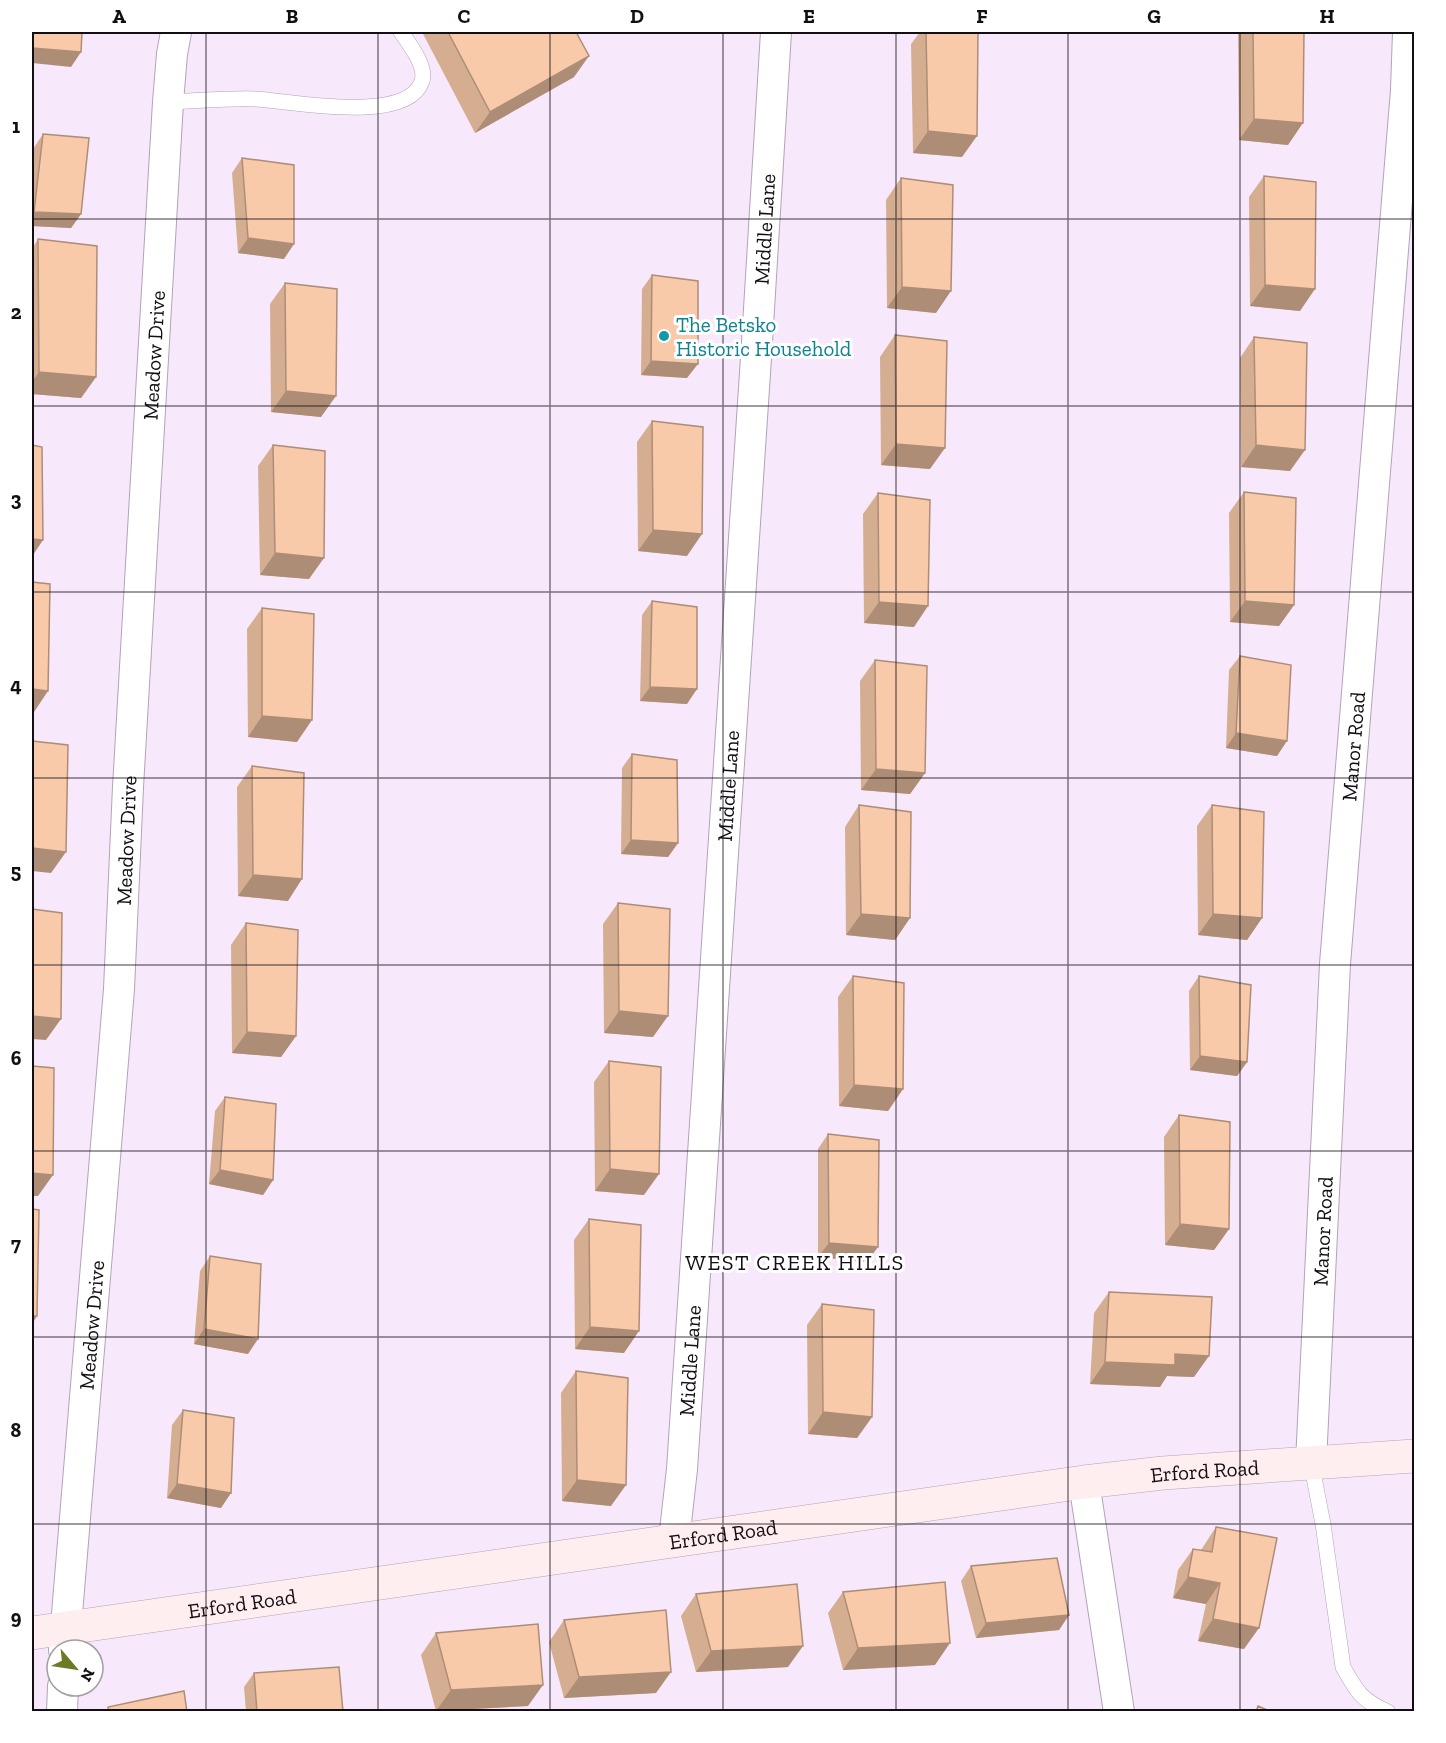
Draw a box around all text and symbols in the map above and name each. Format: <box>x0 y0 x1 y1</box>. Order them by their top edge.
text: A <box>112 4 126 28</box>
text: B <box>286 4 298 28</box>
text: C <box>458 4 471 28</box>
text: D <box>630 4 644 28</box>
text: E <box>803 4 815 28</box>
text: F <box>976 4 988 28</box>
text: G <box>1147 4 1161 28</box>
text: H <box>1319 4 1335 28</box>
text: 1 <box>12 114 20 138</box>
street label: Middle Lane <box>748 173 780 285</box>
street label: Meadow Drive <box>137 289 169 421</box>
text: 2 <box>11 300 22 324</box>
place label: The Betsko Historic Household <box>676 312 852 361</box>
marker: The Betsko Historic Household <box>657 329 671 343</box>
text: 3 <box>11 487 22 511</box>
text: 4 <box>10 673 22 697</box>
street label: Manor Road <box>1336 690 1370 802</box>
street label: Middle Lane <box>711 729 744 842</box>
street label: Meadow Drive <box>110 775 141 906</box>
text: 5 <box>11 859 21 883</box>
text: 6 <box>11 1046 22 1070</box>
street label: Manor Road <box>1307 1175 1337 1287</box>
text: 7 <box>11 1232 21 1256</box>
district label: WEST CREEK HILLS <box>685 1249 905 1276</box>
street label: Meadow Drive <box>73 1259 109 1391</box>
street label: Middle Lane <box>673 1304 705 1417</box>
text: 8 <box>11 1418 22 1442</box>
street label: Erford Road <box>1149 1454 1260 1487</box>
street label: Erford Road <box>667 1514 779 1554</box>
street label: Erford Road <box>186 1583 298 1623</box>
text: 9 <box>11 1605 22 1629</box>
north arrow <box>45 1638 105 1698</box>
text: N <box>76 1665 99 1685</box>

